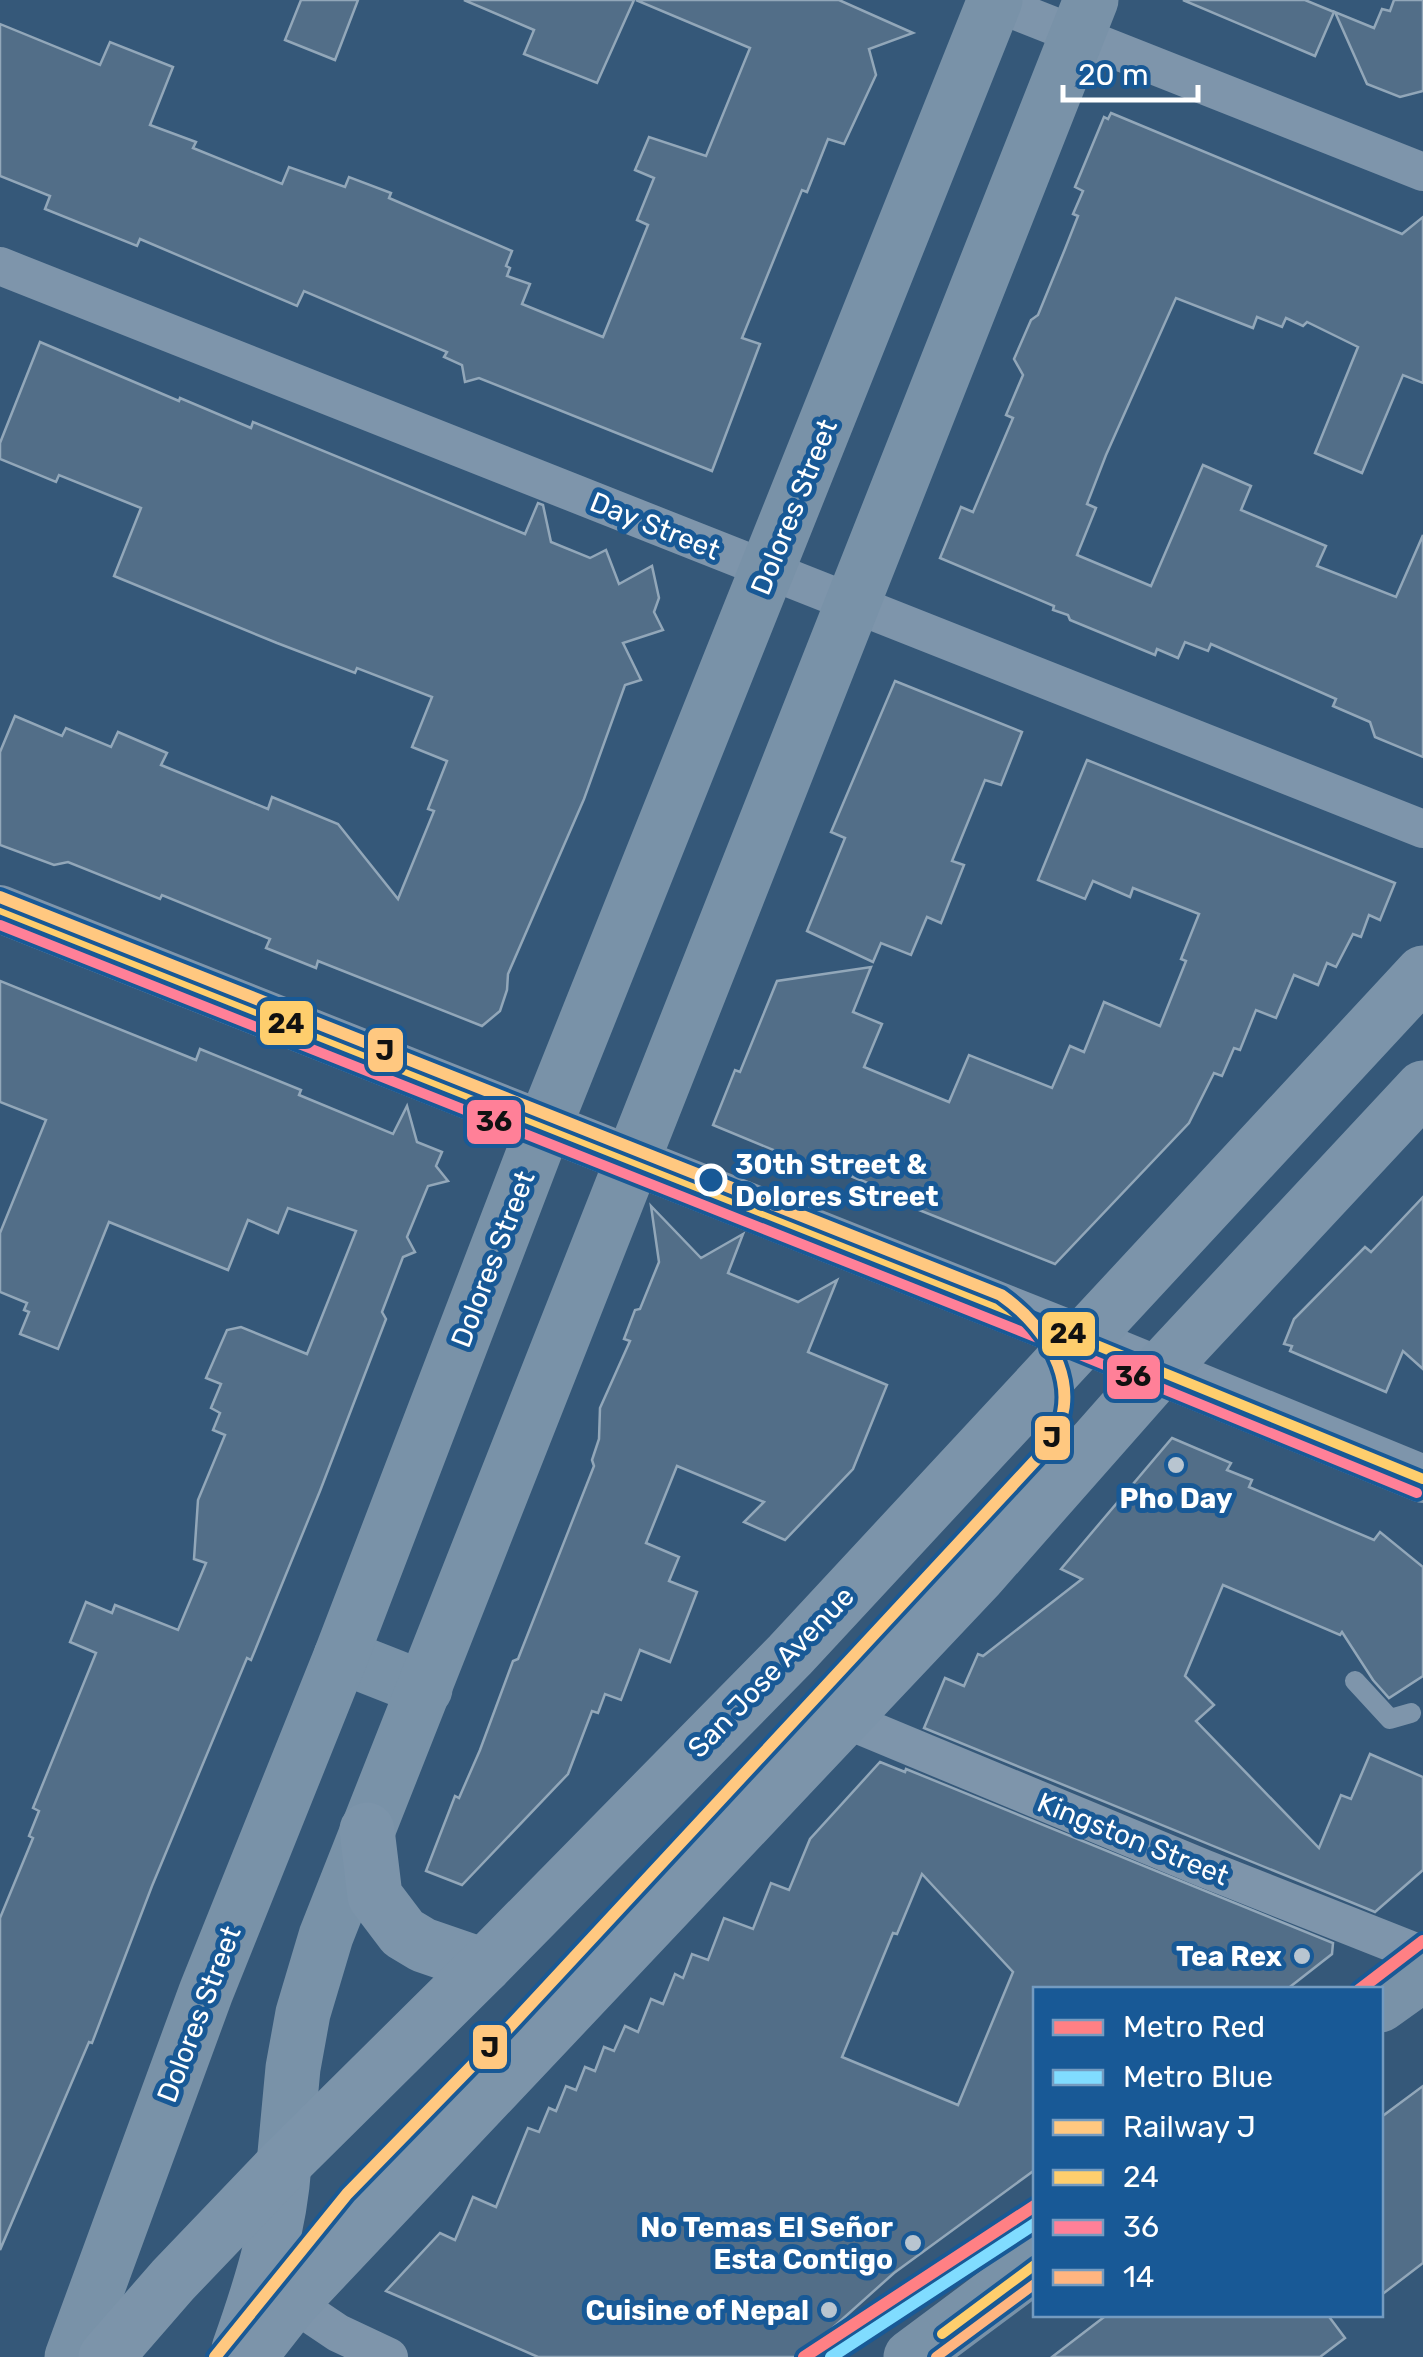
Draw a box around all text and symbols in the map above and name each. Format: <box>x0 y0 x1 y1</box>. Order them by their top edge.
scale bar <box>1063 40 1198 102</box>
text: 20 m <box>1078 57 1149 93</box>
street label: Dolores Street <box>744 414 844 600</box>
street label: Day Street <box>585 485 725 567</box>
line badge: 24 <box>258 999 315 1047</box>
text: 24 <box>267 1007 305 1040</box>
line badge: J <box>366 1026 405 1074</box>
text: J <box>376 1034 394 1067</box>
line badge: 36 <box>465 1098 523 1146</box>
text: 36 <box>476 1105 512 1138</box>
place label: 30th Street & Dolores Street <box>735 1148 938 1213</box>
marker: 30th Street & Dolores Street <box>696 1165 726 1195</box>
street label: Dolores Street <box>444 1166 542 1352</box>
line badge: 24 <box>1040 1310 1097 1358</box>
text: 24 <box>1049 1317 1087 1350</box>
line badge: 36 <box>1105 1353 1162 1401</box>
text: 36 <box>1115 1360 1151 1393</box>
line badge: J <box>1033 1414 1072 1462</box>
text: J <box>1043 1421 1061 1454</box>
marker: Pho Day <box>1165 1454 1187 1476</box>
place label: Pho Day <box>1119 1482 1233 1515</box>
street label: San Jose Avenue <box>681 1580 861 1764</box>
street label: Kingston Street <box>1033 1786 1233 1892</box>
street label: Dolores Street <box>150 1921 248 2107</box>
place label: Tea Rex <box>1176 1940 1283 1973</box>
marker: Tea Rex <box>1291 1945 1313 1967</box>
legend <box>1033 1987 1383 2317</box>
text: Metro Red <box>1123 2009 1265 2045</box>
line badge: J <box>471 2023 509 2071</box>
text: J <box>481 2031 499 2064</box>
text: Metro Blue <box>1123 2059 1273 2095</box>
text: Railway J <box>1123 2109 1256 2145</box>
text: 24 <box>1123 2159 1159 2195</box>
text: 36 <box>1123 2209 1159 2245</box>
place label: No Temas El Señor Esta Contigo <box>640 2211 893 2276</box>
marker: No Temas El Señor Esta Contigo <box>902 2232 924 2254</box>
text: 14 <box>1123 2259 1154 2295</box>
place label: Cuisine of Nepal <box>586 2294 809 2327</box>
marker: Cuisine of Nepal <box>818 2299 840 2321</box>

